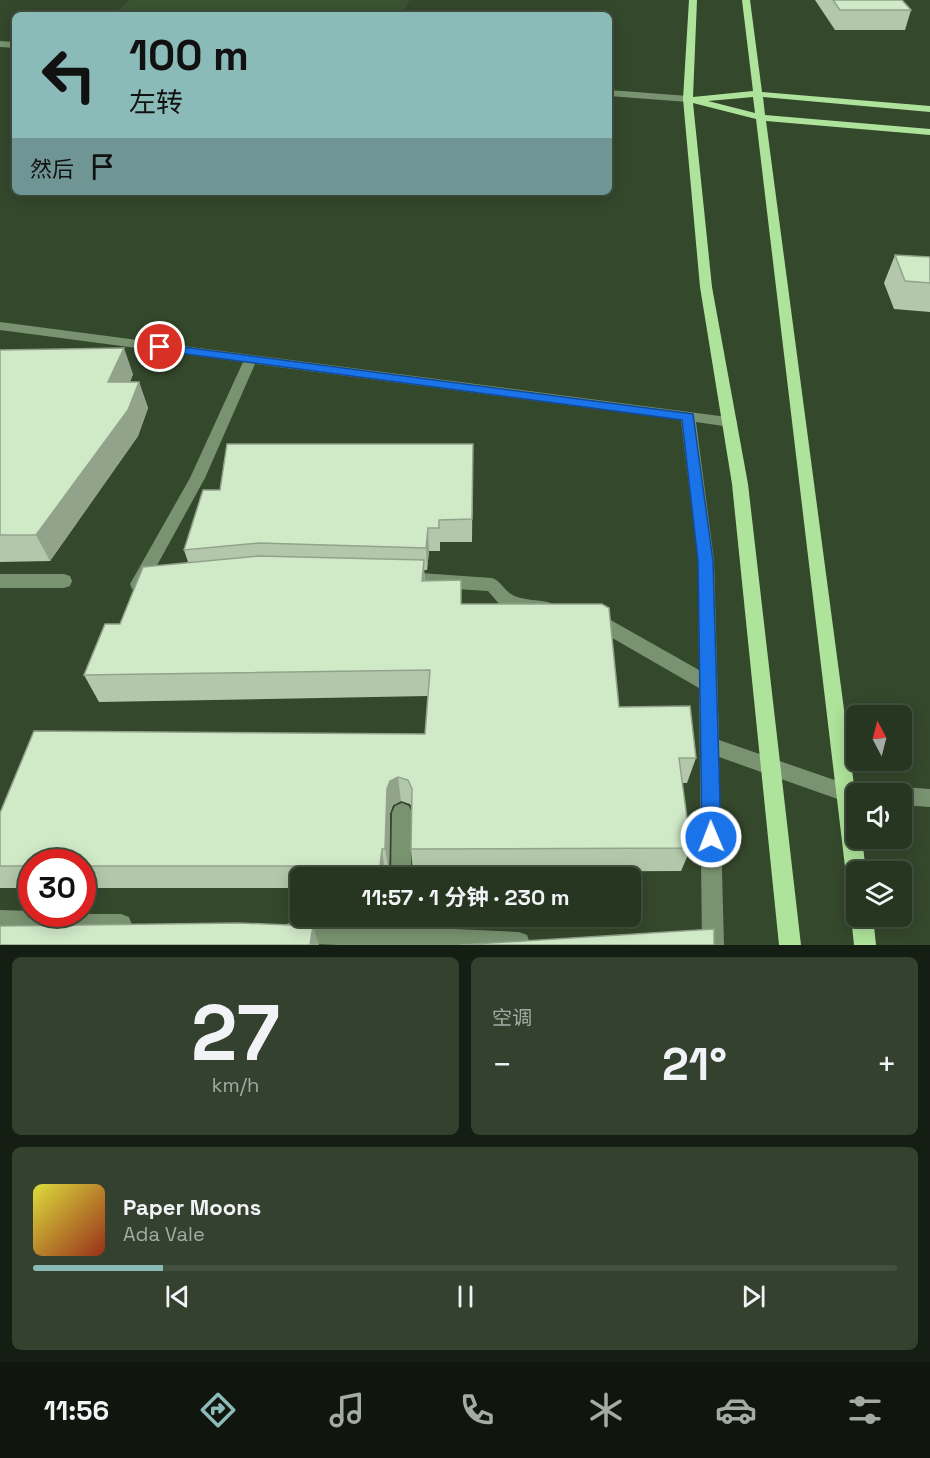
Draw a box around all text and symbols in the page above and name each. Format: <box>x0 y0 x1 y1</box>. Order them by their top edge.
text: 100 m <box>129 29 249 82</box>
icon: left <box>30 36 108 114</box>
text: 左转 <box>129 85 183 120</box>
icon: arrive <box>86 150 119 183</box>
text: 然后 <box>30 155 74 183</box>
pin <box>134 321 185 372</box>
icon: arrive <box>143 330 176 363</box>
north arrow <box>846 705 912 771</box>
map controls <box>846 705 912 927</box>
button: sound <box>846 783 912 849</box>
position arrow <box>679 805 743 869</box>
speed limit sign: 30 <box>18 849 96 927</box>
button: layers <box>846 861 912 927</box>
text: 11:57 · 1 分钟 · 230 m <box>361 883 570 911</box>
text: 27 <box>191 983 280 1083</box>
text: 空调 <box>492 1005 532 1031</box>
text: 21° <box>662 1036 727 1093</box>
text: − <box>492 1044 512 1086</box>
text: + <box>877 1044 897 1086</box>
text: km/h <box>212 1072 259 1098</box>
text: Paper Moons <box>123 1193 261 1221</box>
text: Ada Vale <box>123 1221 205 1247</box>
icon: previous <box>161 1280 194 1313</box>
icon: pause <box>449 1280 482 1313</box>
icon: next <box>737 1280 770 1313</box>
icon: directions <box>197 1389 239 1431</box>
icon: music <box>326 1389 368 1431</box>
icon: phone <box>456 1389 498 1431</box>
icon: climate <box>585 1389 627 1431</box>
icon: car <box>715 1389 757 1431</box>
icon: filters <box>844 1389 886 1431</box>
text: 11:56 <box>44 1393 109 1428</box>

